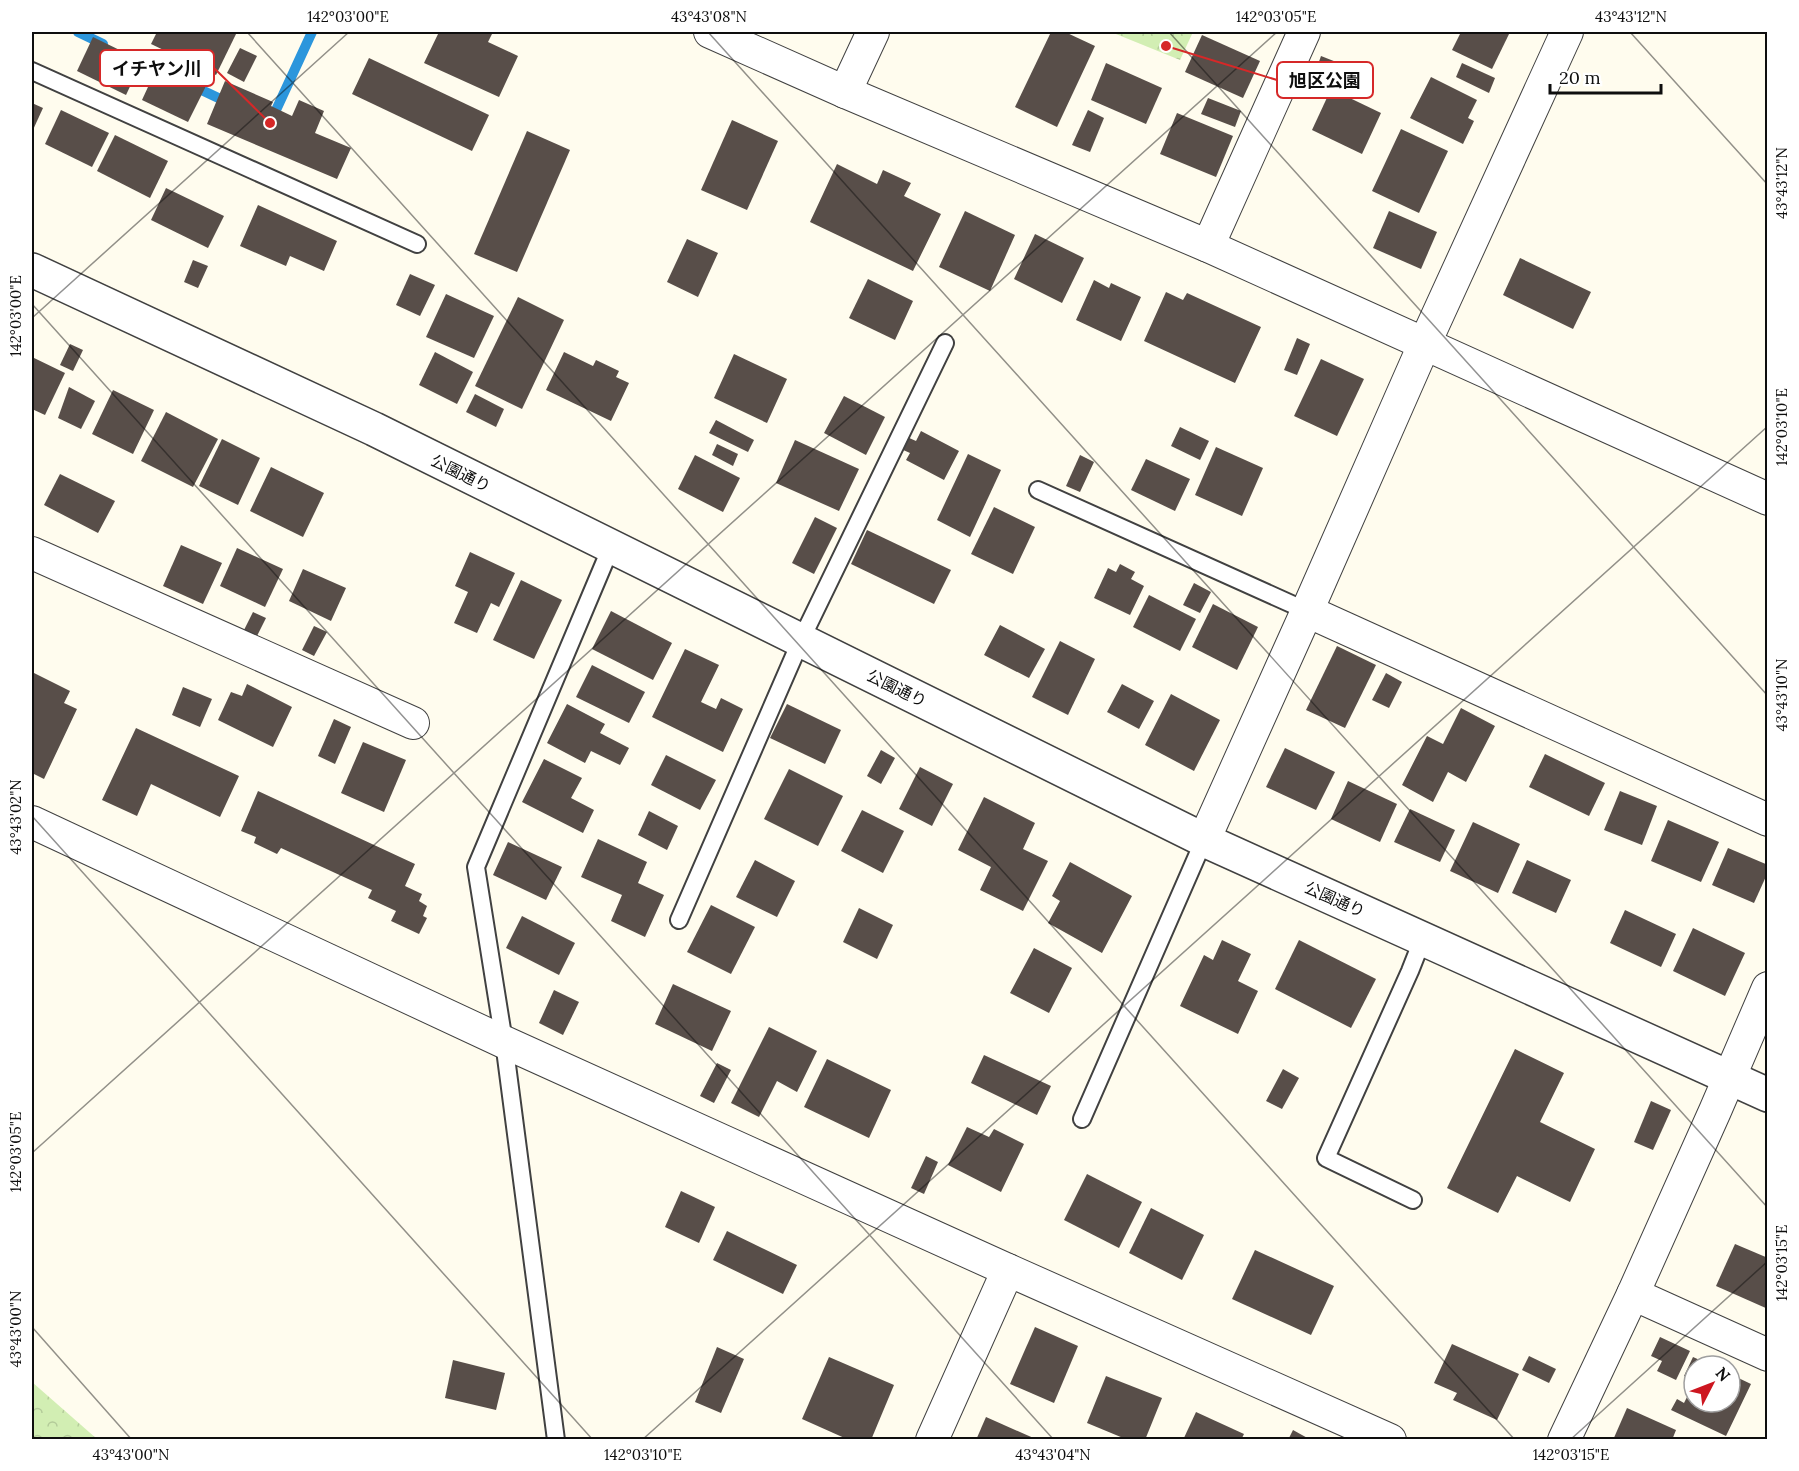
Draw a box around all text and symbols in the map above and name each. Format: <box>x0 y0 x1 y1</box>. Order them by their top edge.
text: 142°03'00"E <box>307 7 389 26</box>
text: 43°43'08"N <box>671 7 747 26</box>
text: 142°03'05"E <box>1236 7 1316 26</box>
text: 43°43'12"N <box>1595 7 1667 26</box>
callout: イチヤン川 <box>100 50 214 86</box>
text: イチヤン川 <box>112 57 202 80</box>
scale bar <box>1550 57 1661 95</box>
callout: 旭区公園 <box>1277 62 1373 98</box>
text: 20 m <box>1559 66 1601 89</box>
text: 旭区公園 <box>1289 69 1361 92</box>
text: 43°43'12"N <box>1772 147 1791 219</box>
text: 142°03'00"E <box>6 275 25 357</box>
text: 142°03'10"E <box>1772 388 1791 466</box>
street label: 公園通り <box>428 450 494 496</box>
text: 43°43'10"N <box>1772 658 1791 732</box>
street label: 公園通り <box>864 665 930 711</box>
text: 43°43'02"N <box>6 779 25 855</box>
street label: 公園通り <box>1302 877 1368 921</box>
text: 142°03'05"E <box>6 1112 25 1192</box>
text: 142°03'15"E <box>1772 1225 1791 1301</box>
text: 43°43'00"N <box>6 1291 25 1367</box>
north arrow <box>1682 1354 1742 1414</box>
text: N <box>1712 1363 1735 1385</box>
text: 43°43'00"N <box>93 1445 169 1464</box>
text: 142°03'10"E <box>604 1445 682 1464</box>
text: 43°43'04"N <box>1015 1445 1091 1464</box>
text: 142°03'15"E <box>1533 1445 1609 1464</box>

